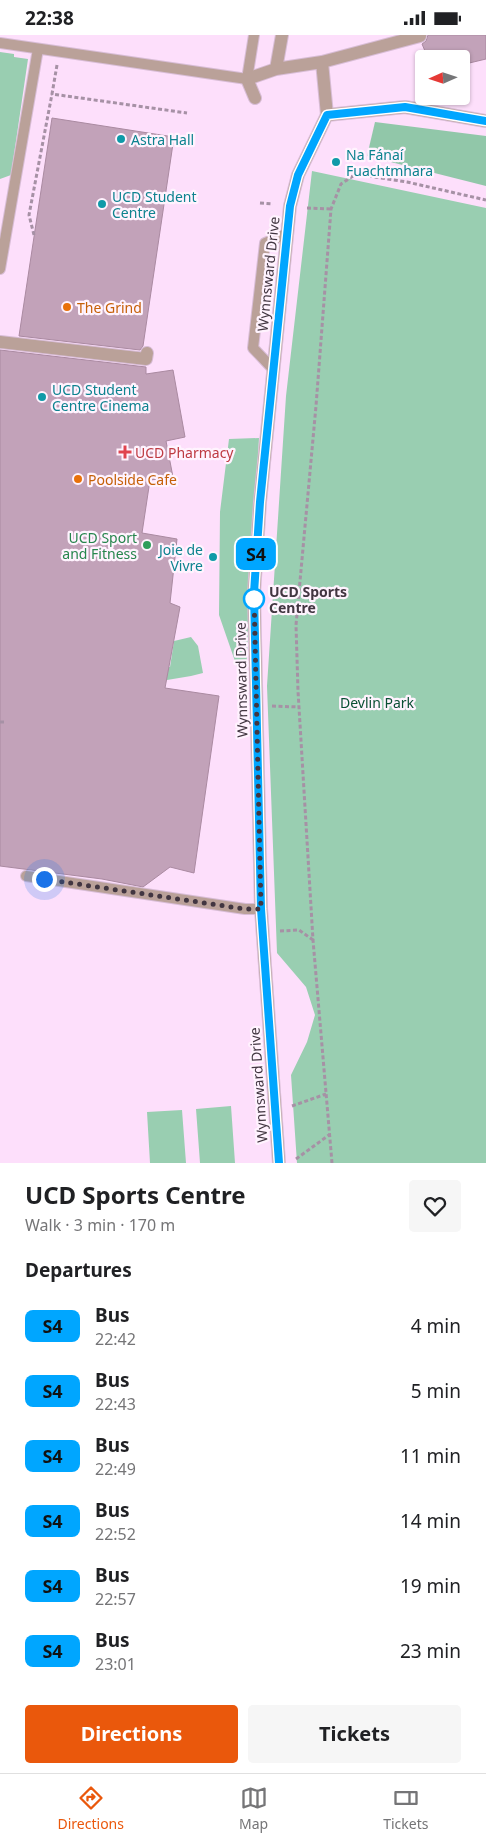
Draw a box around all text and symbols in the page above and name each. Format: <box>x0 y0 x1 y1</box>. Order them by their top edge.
text: 22:38 <box>25 5 74 31</box>
north arrow <box>415 50 470 105</box>
map controls <box>415 50 470 105</box>
place label: Astra Hall <box>131 130 194 149</box>
marker: Astra Hall <box>115 133 127 145</box>
place label: Na Fánaí Fuachtmhara <box>346 145 433 180</box>
marker: Na Fánaí Fuachtmhara <box>330 156 342 168</box>
place label: UCD Student Centre <box>112 187 197 222</box>
marker: UCD Student Centre <box>96 198 108 210</box>
street label: Wynnsward Drive <box>253 216 283 332</box>
place label: The Grind <box>77 298 142 317</box>
marker: The Grind <box>61 301 73 313</box>
place label: UCD Student Centre Cinema <box>52 380 149 415</box>
marker: UCD Student Centre Cinema <box>36 391 48 403</box>
place label: UCD Pharmacy <box>135 443 234 462</box>
marker: UCD Pharmacy <box>119 446 131 458</box>
place label: Poolside Cafe <box>88 470 177 489</box>
marker: Poolside Cafe <box>72 473 84 485</box>
place label: UCD Sport and Fitness <box>62 528 137 563</box>
line badge: S4 <box>234 538 278 570</box>
marker: UCD Sport and Fitness <box>141 539 153 551</box>
place label: Joie de Vivre <box>157 540 203 575</box>
text: S4 <box>246 542 266 566</box>
marker: Joie de Vivre <box>207 551 219 563</box>
place label: UCD Sports Centre <box>269 582 347 617</box>
marker: UCD Sports Centre <box>243 588 265 610</box>
street label: Wynnsward Drive <box>230 622 252 738</box>
park label: Devlin Park <box>340 693 415 712</box>
your location <box>32 867 57 892</box>
street label: Wynnsward Drive <box>244 1027 272 1143</box>
text: UCD Sports Centre <box>25 1178 246 1211</box>
button: heart <box>409 1180 461 1232</box>
text: Walk · 3 min · 170 m <box>25 1214 175 1236</box>
text: Departures <box>25 1257 132 1283</box>
text: Bus <box>95 1302 130 1328</box>
text: 4 min <box>411 1313 461 1339</box>
text: S4 <box>42 1314 63 1338</box>
text: 22:42 <box>95 1328 136 1350</box>
text: Bus <box>95 1367 130 1393</box>
text: 5 min <box>411 1378 461 1404</box>
text: S4 <box>42 1379 63 1403</box>
text: 22:43 <box>95 1393 136 1415</box>
text: Bus <box>95 1432 130 1458</box>
text: 11 min <box>400 1443 461 1469</box>
text: S4 <box>42 1444 63 1468</box>
text: 22:49 <box>95 1458 136 1480</box>
text: Bus <box>95 1497 130 1523</box>
text: 14 min <box>400 1508 461 1534</box>
text: S4 <box>42 1509 63 1533</box>
text: 22:52 <box>95 1523 136 1545</box>
text: Bus <box>95 1562 130 1588</box>
text: 19 min <box>400 1573 461 1599</box>
text: S4 <box>42 1574 63 1598</box>
text: 22:57 <box>95 1588 136 1610</box>
text: Bus <box>95 1627 130 1653</box>
text: 23 min <box>400 1638 461 1664</box>
text: S4 <box>42 1639 63 1663</box>
text: 23:01 <box>95 1653 136 1675</box>
button: Directions <box>25 1705 238 1763</box>
button: Tickets <box>248 1705 461 1763</box>
tab: Directions <box>58 1784 124 1833</box>
tab: Map <box>239 1784 268 1833</box>
tab: Tickets <box>383 1784 428 1833</box>

